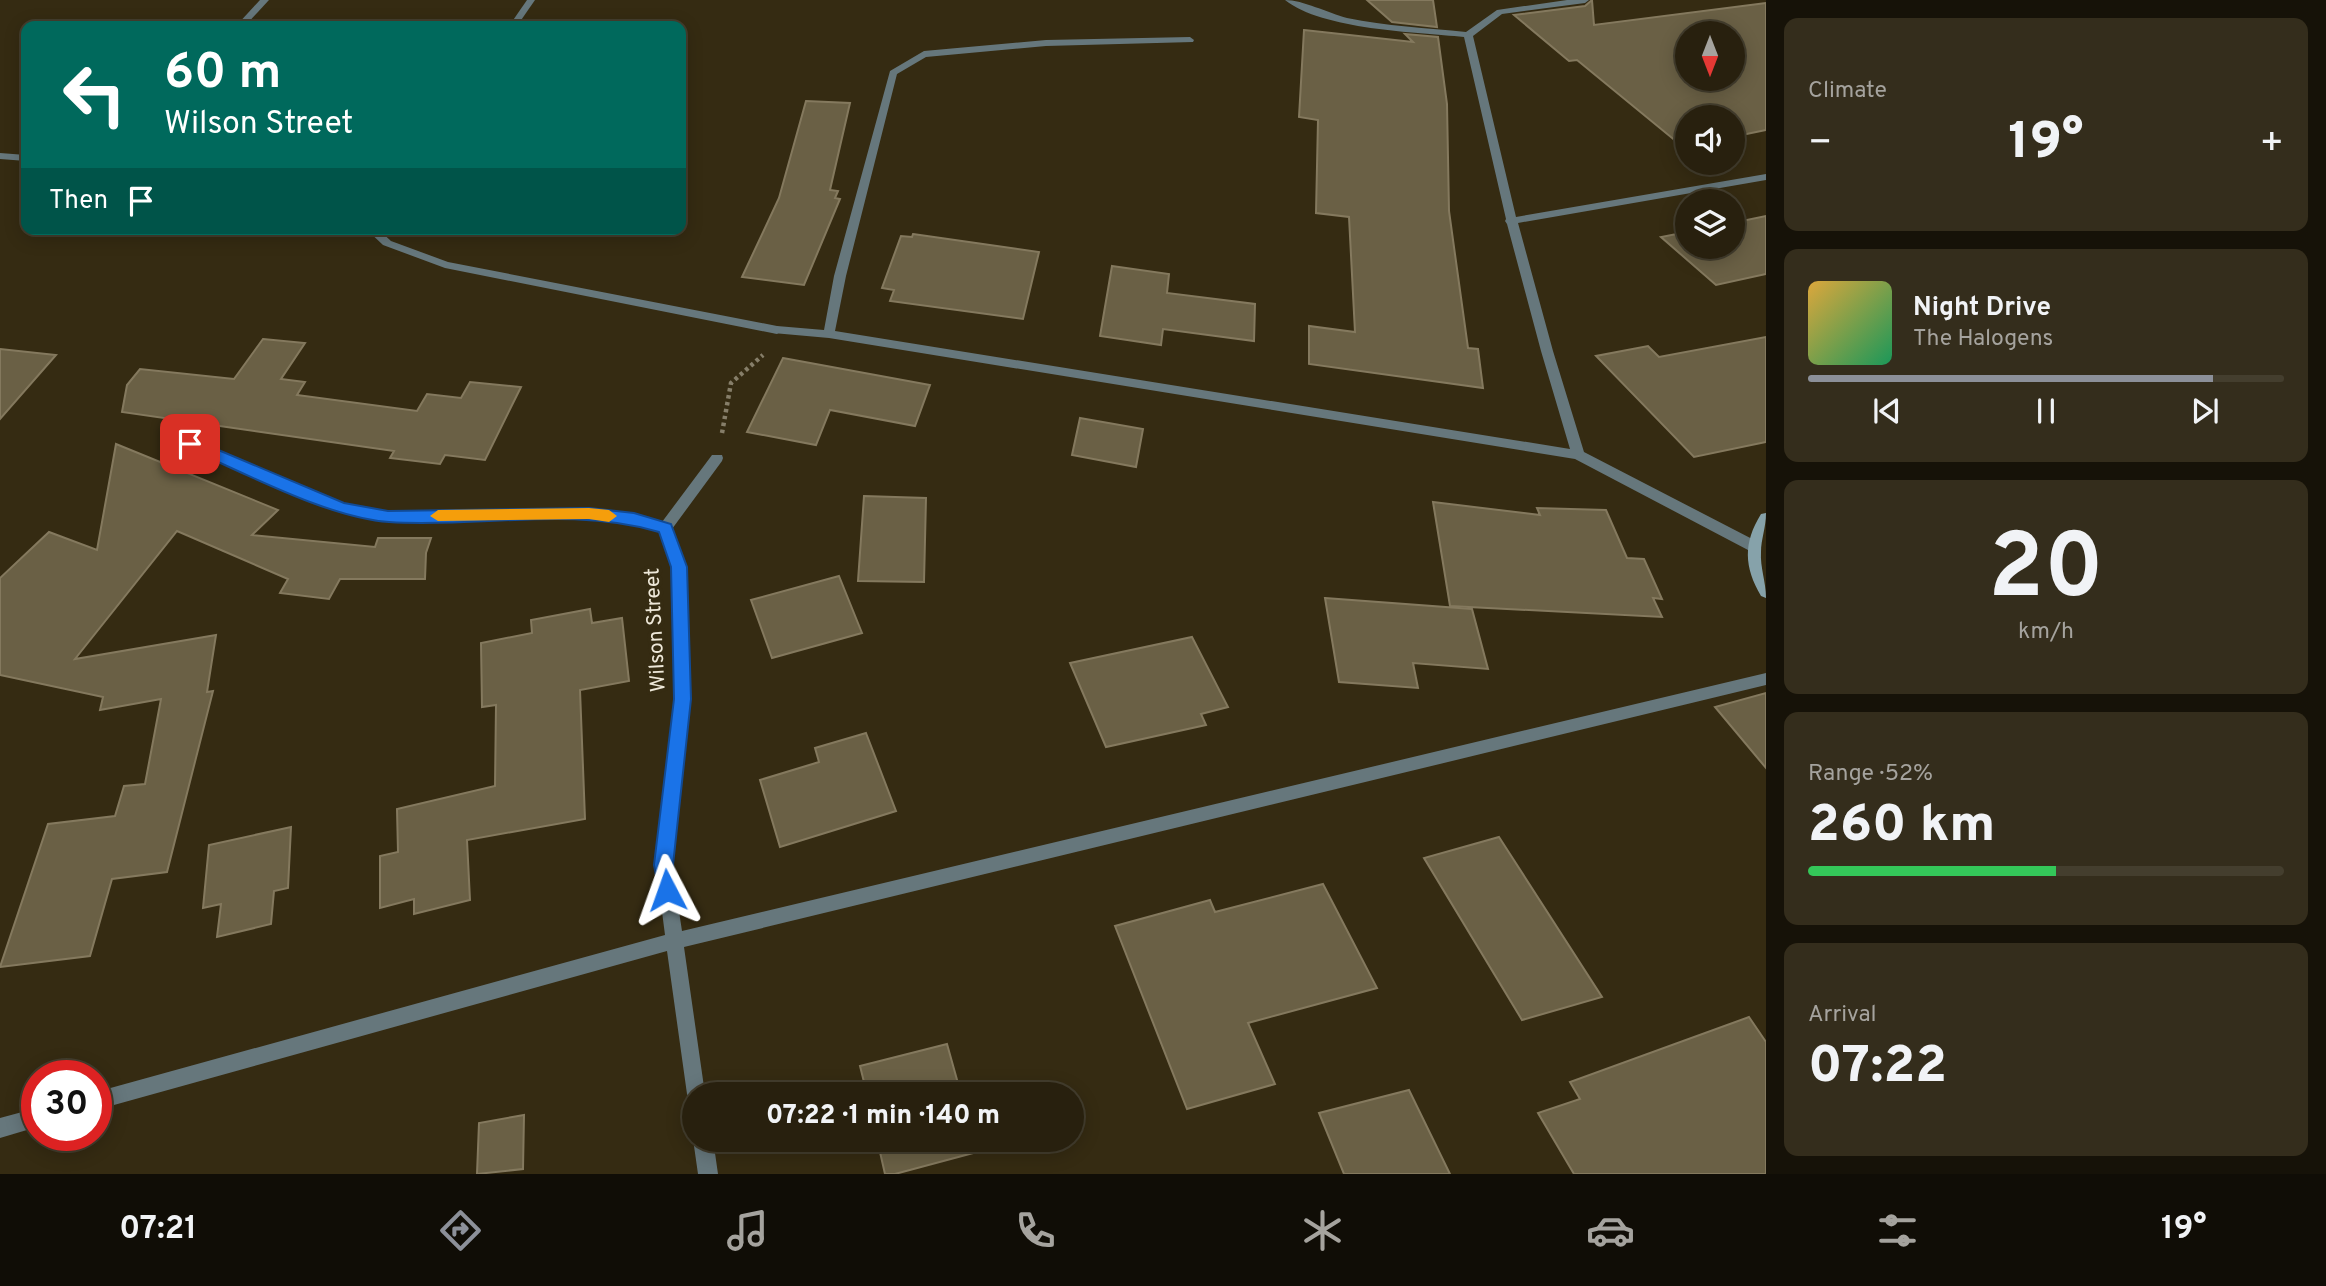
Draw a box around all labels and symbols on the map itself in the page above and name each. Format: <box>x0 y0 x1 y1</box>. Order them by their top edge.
north arrow <box>1675 21 1745 91</box>
pin <box>160 414 220 474</box>
street label: Wilson Street <box>639 567 673 693</box>
position arrow <box>630 853 704 927</box>
speed limit sign: 30 <box>21 1060 112 1151</box>

